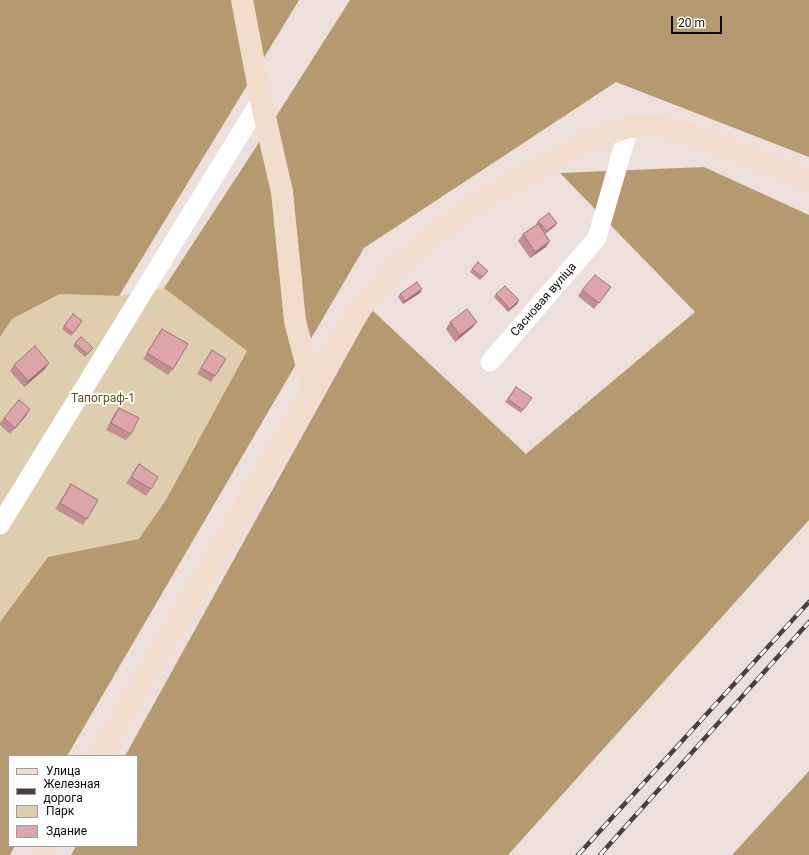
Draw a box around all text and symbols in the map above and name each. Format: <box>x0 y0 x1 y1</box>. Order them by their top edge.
scale bar <box>673 8 724 34</box>
text: 20 m <box>678 16 705 30</box>
street label: Сасновая вуліца <box>508 260 580 340</box>
park label: Тапограф-1 <box>71 392 135 406</box>
legend <box>8 755 138 847</box>
text: Улица <box>46 764 81 778</box>
text: Железная дорога <box>44 777 100 805</box>
text: Парк <box>46 804 74 818</box>
text: Здание <box>46 824 87 838</box>

